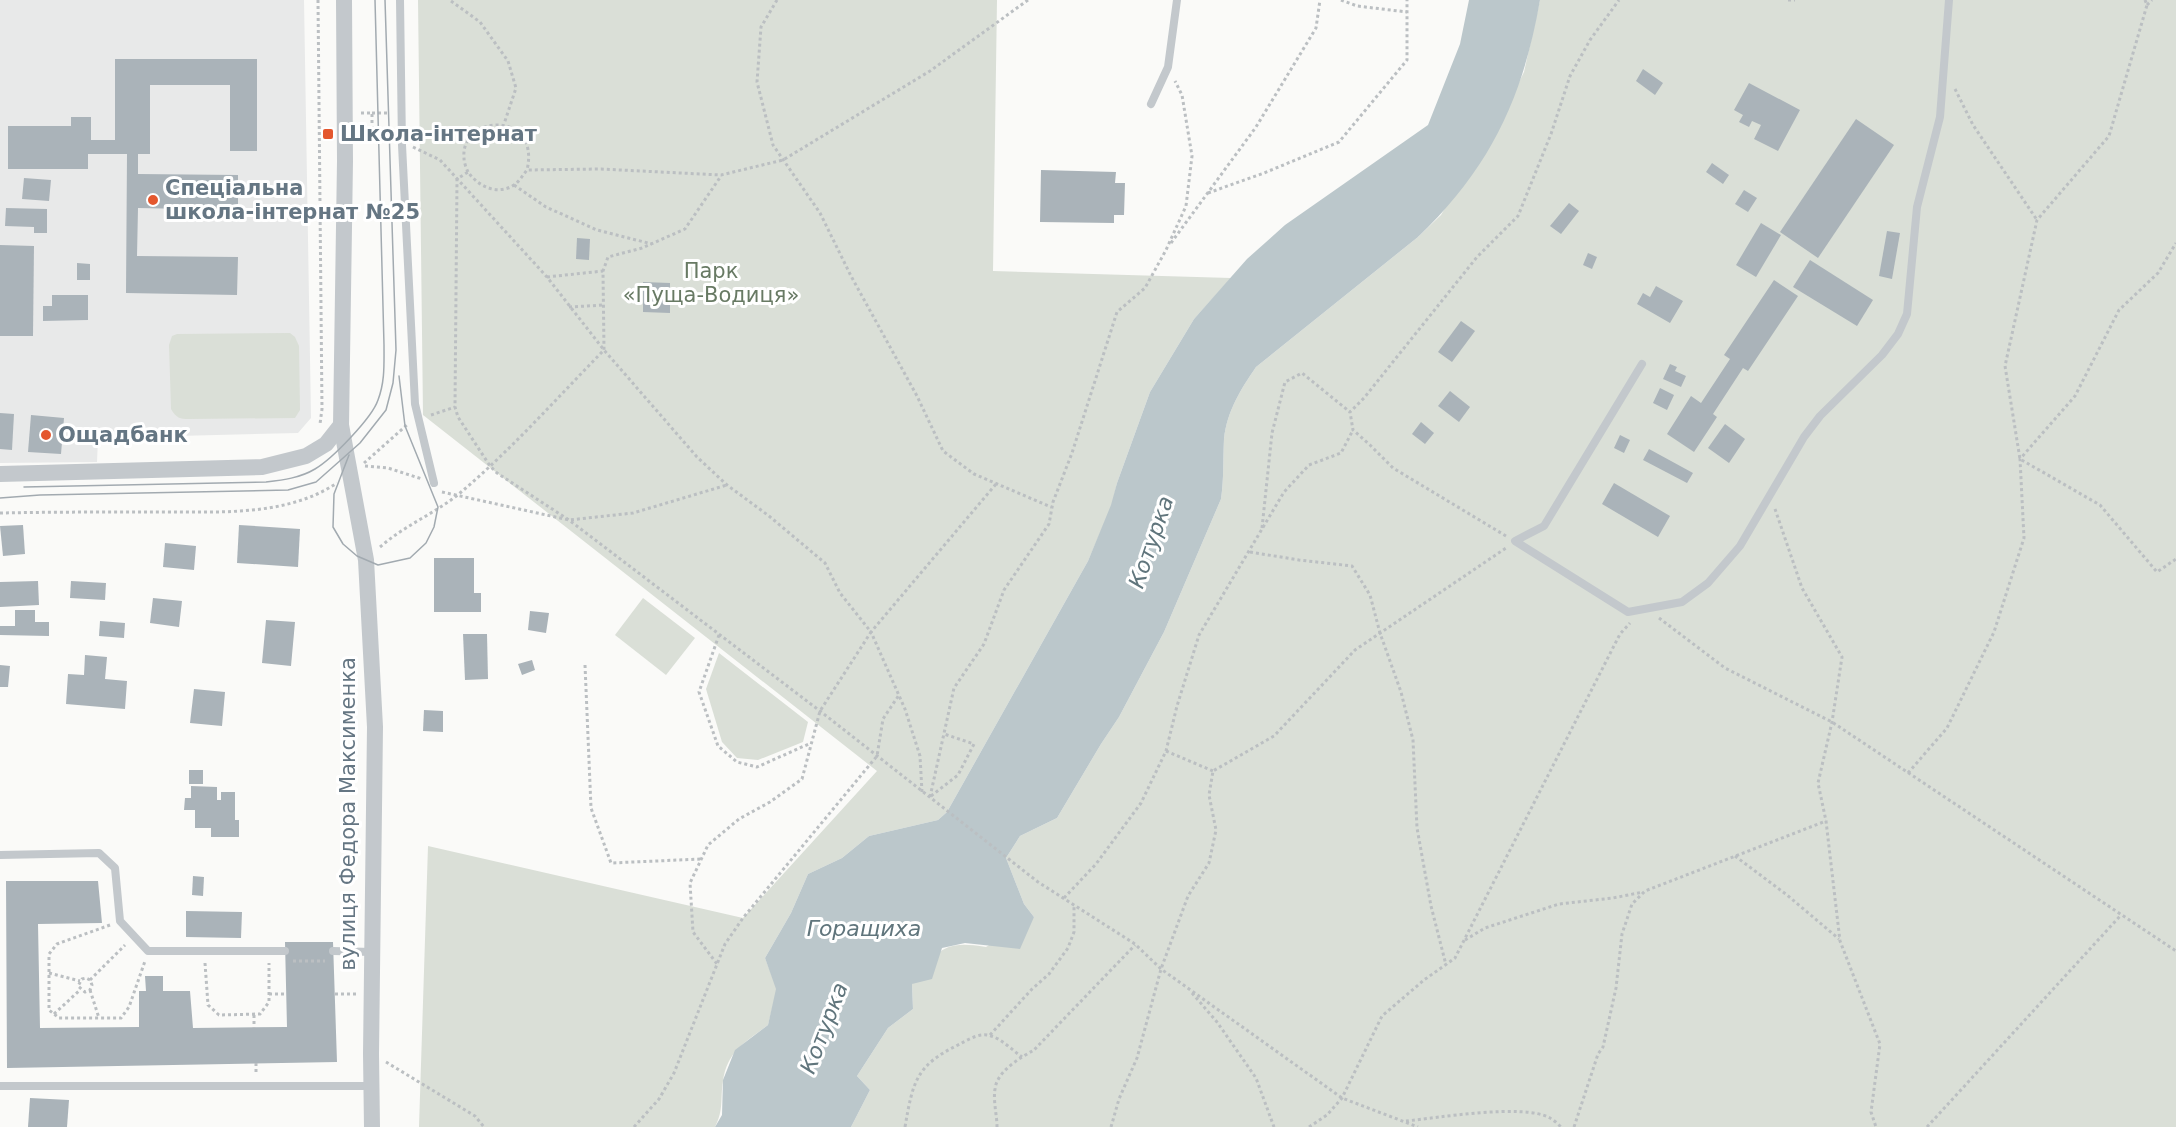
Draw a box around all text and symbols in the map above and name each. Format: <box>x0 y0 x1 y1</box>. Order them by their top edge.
place label: Школа-інтернат <box>340 122 538 146</box>
marker: Школа-інтернат <box>321 127 335 141</box>
place label: Спеціальна школа-інтернат №25 <box>165 176 420 224</box>
marker: Спеціальна школа-інтернат №25 <box>146 193 160 207</box>
park label: Парк «Пуща-Водиця» <box>623 259 799 307</box>
place label: Ощадбанк <box>58 423 188 447</box>
marker: Ощадбанк <box>39 428 53 442</box>
water label: Котурка <box>1124 493 1178 591</box>
street label: вулиця Федора Максименка <box>336 657 360 971</box>
water label: Горащиха <box>807 916 921 941</box>
water label: Котурка <box>795 979 853 1077</box>

